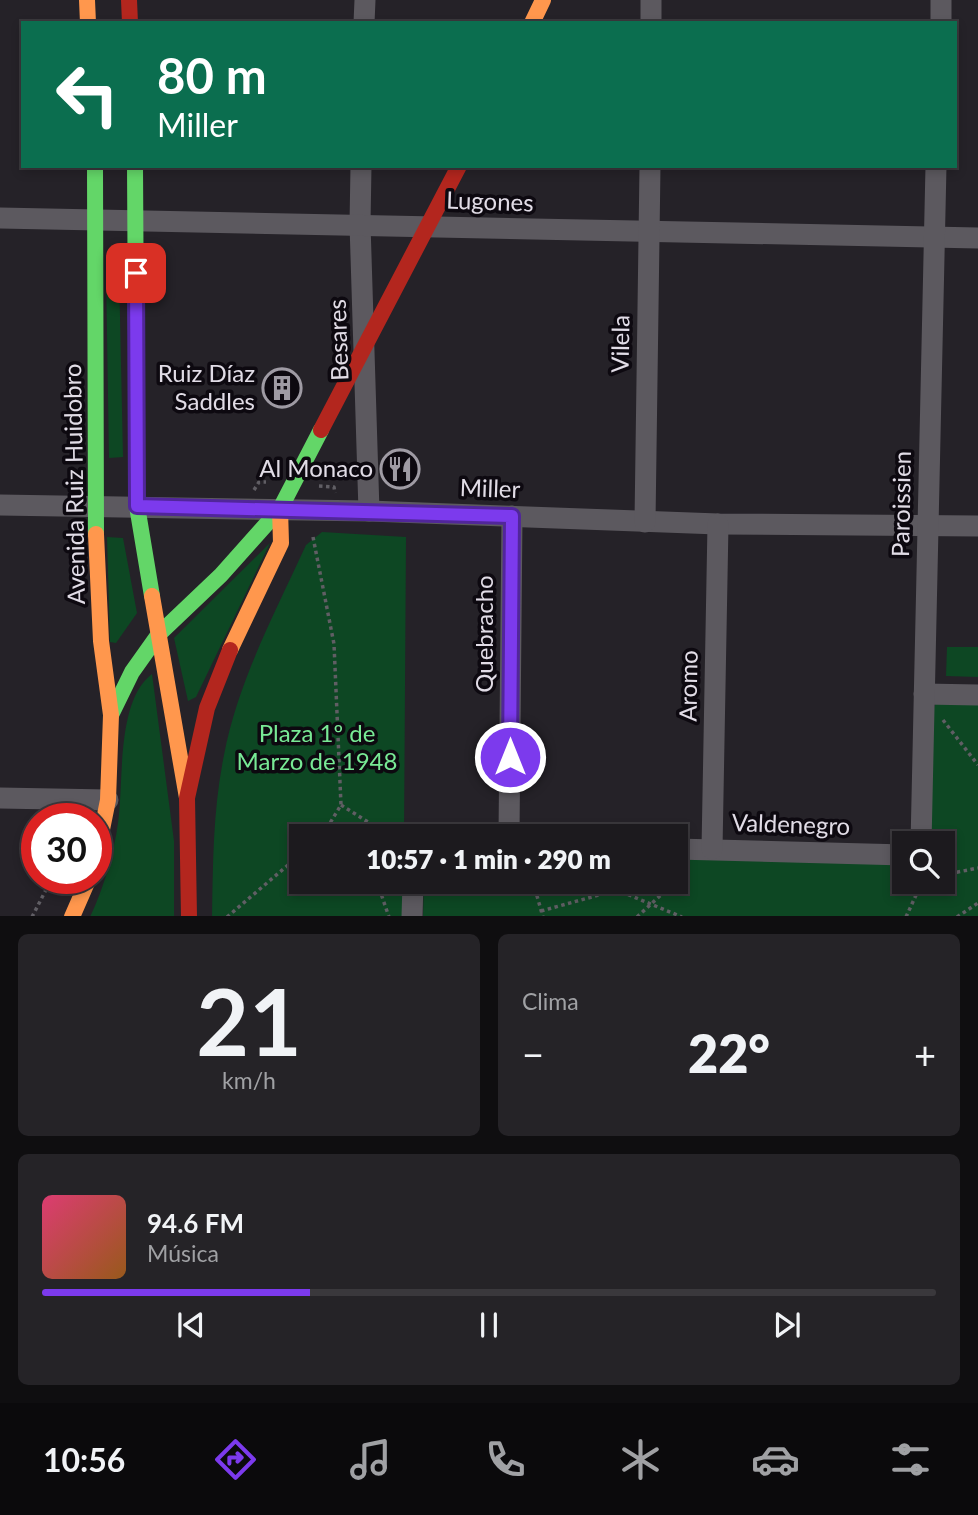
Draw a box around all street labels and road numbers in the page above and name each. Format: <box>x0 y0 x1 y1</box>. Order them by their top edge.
street label: Lugones <box>446 184 534 217</box>
street label: Besares <box>322 299 353 381</box>
street label: Vilela <box>604 315 635 373</box>
street label: Avenida Ruiz Huidobro <box>57 363 90 605</box>
street label: Paroissien <box>885 451 916 557</box>
street label: Miller <box>459 472 521 503</box>
street label: Quebracho <box>469 575 498 693</box>
street label: Aromo <box>672 650 703 722</box>
street label: Valdenegro <box>731 807 851 840</box>

